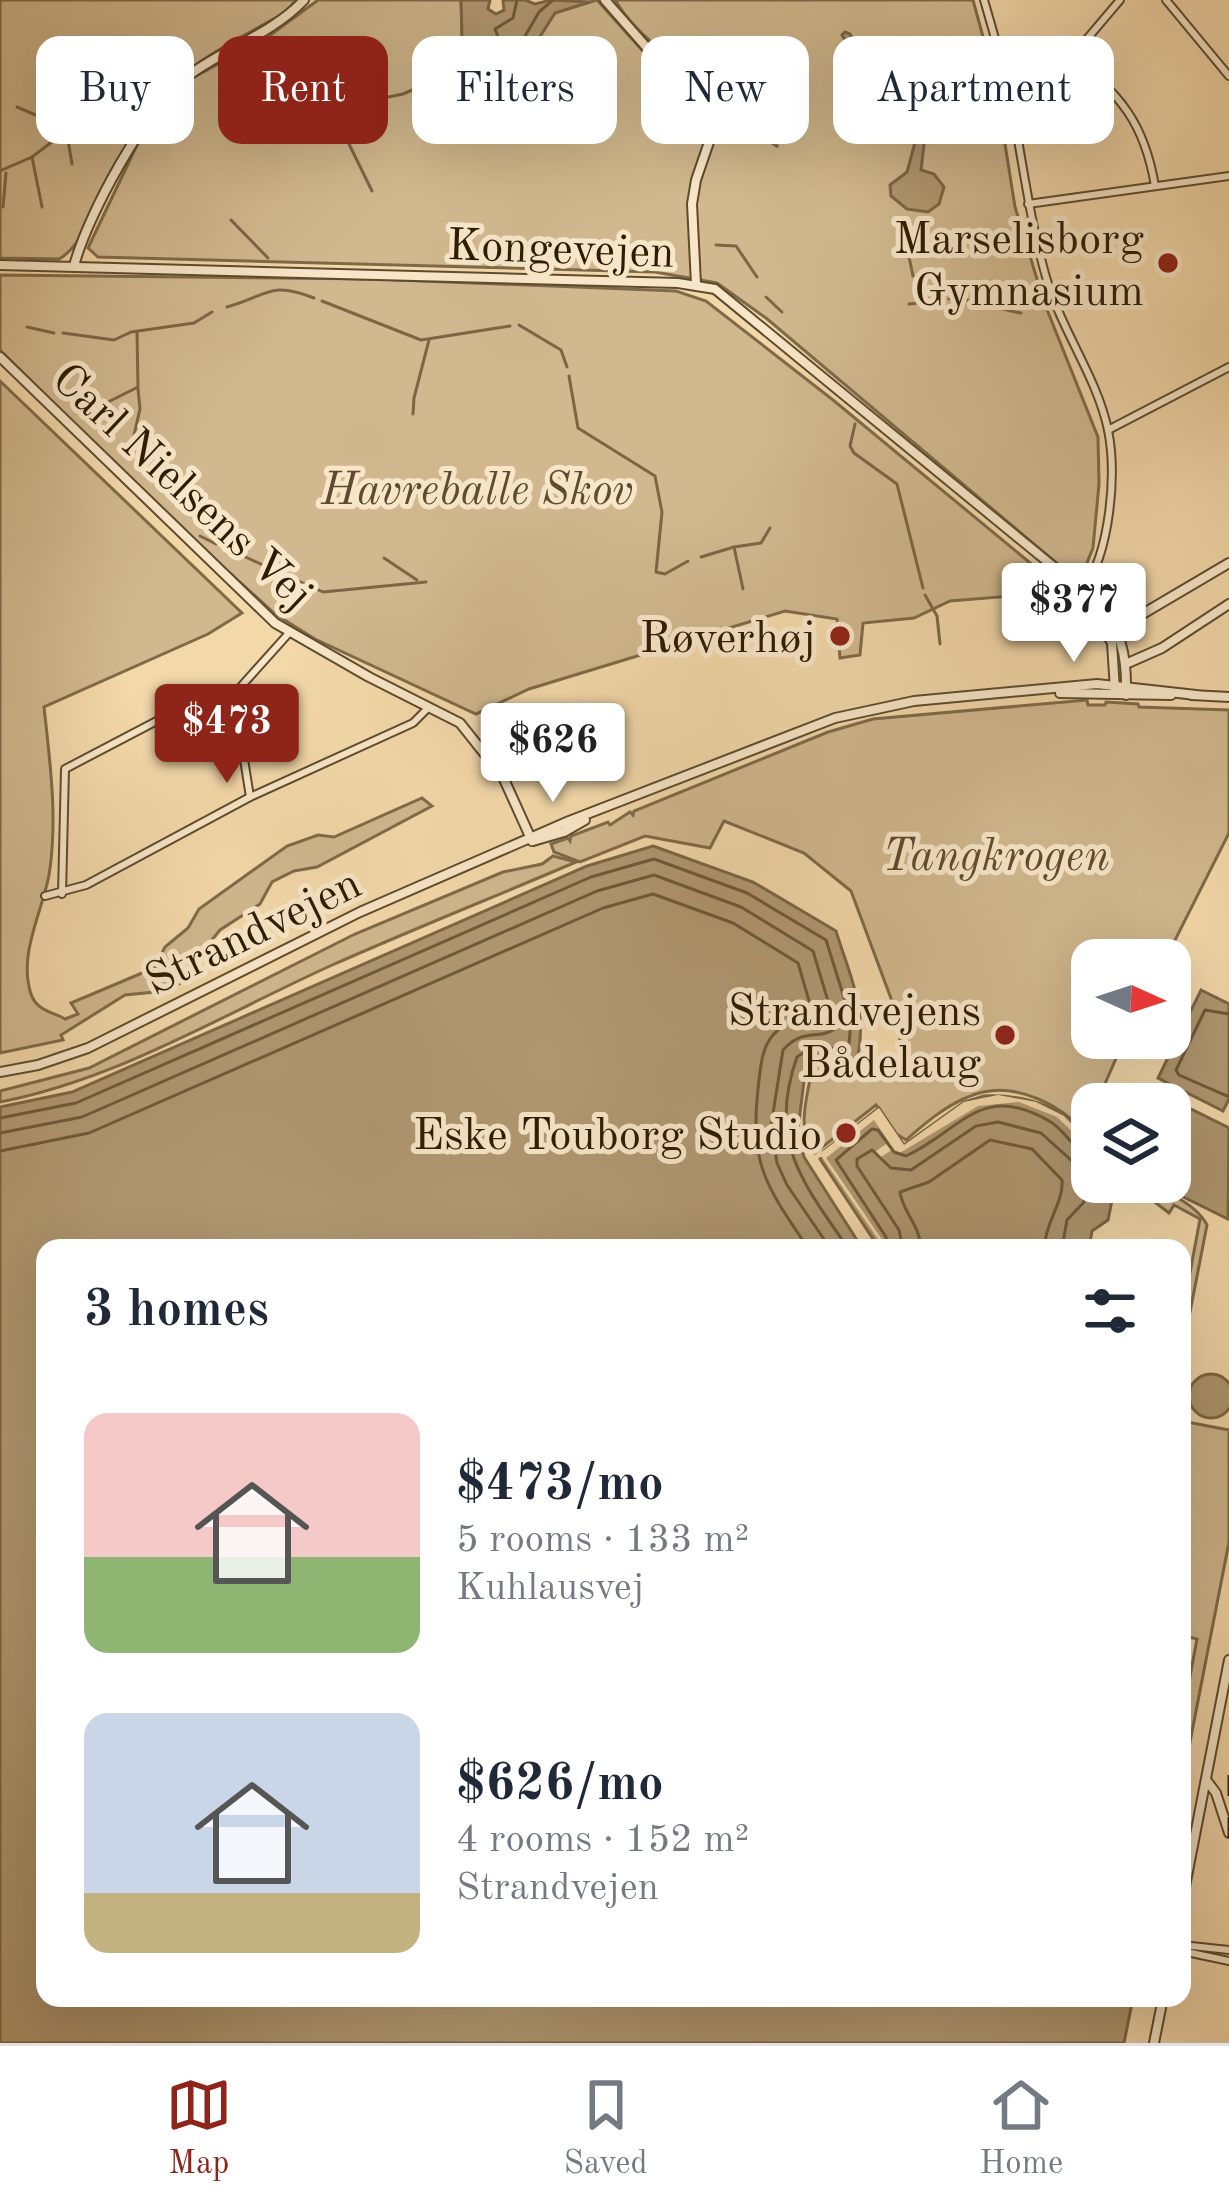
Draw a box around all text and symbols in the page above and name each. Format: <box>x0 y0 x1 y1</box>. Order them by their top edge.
chip: Buy <box>36 36 194 144</box>
chip: Rent <box>218 36 388 144</box>
chip: Filters <box>412 36 617 144</box>
chip: New <box>641 36 809 144</box>
chip: Apartment <box>833 36 1114 144</box>
place label: Marselisborg Gymnasium <box>893 219 1144 316</box>
street label: Kongevejen <box>446 225 675 278</box>
marker: Marselisborg Gymnasium <box>1155 250 1181 276</box>
street label: Carl Nielsens Vej <box>42 357 320 620</box>
park label: Havreballe Skov <box>320 469 633 515</box>
pin: $377 <box>1003 563 1145 665</box>
text: $377 <box>1029 582 1119 621</box>
place label: Røverhøj <box>639 618 816 663</box>
marker: Røverhøj <box>827 623 853 649</box>
pin: $473 <box>156 684 298 786</box>
text: $473 <box>182 703 272 742</box>
pin: $626 <box>482 703 624 805</box>
text: $626 <box>508 722 598 761</box>
park label: Tangkrogen <box>882 836 1110 881</box>
street label: Strandvejen <box>139 863 369 1006</box>
north arrow <box>1071 939 1191 1059</box>
map controls <box>1071 939 1191 1203</box>
place label: Strandvejens Bådelaug <box>728 991 981 1088</box>
marker: Strandvejens Bådelaug <box>992 1022 1018 1048</box>
button: layers <box>1071 1083 1191 1203</box>
place label: Eske Touborg Studio <box>413 1115 822 1160</box>
marker: Eske Touborg Studio <box>833 1120 859 1146</box>
icon: filters <box>1077 1278 1143 1344</box>
text: 3 homes <box>84 1286 269 1337</box>
text: $473/mo <box>456 1460 664 1511</box>
icon: home <box>180 1461 324 1605</box>
text: 5 rooms · 133 m² <box>456 1521 749 1560</box>
text: Kuhlausvej <box>456 1569 644 1608</box>
text: $626/mo <box>456 1760 664 1811</box>
icon: home <box>180 1761 324 1905</box>
text: 4 rooms · 152 m² <box>456 1821 749 1860</box>
text: Strandvejen <box>456 1869 659 1908</box>
tab: Map <box>166 2072 232 2185</box>
tab: Saved <box>564 2072 648 2185</box>
tab: Home <box>979 2072 1063 2185</box>

